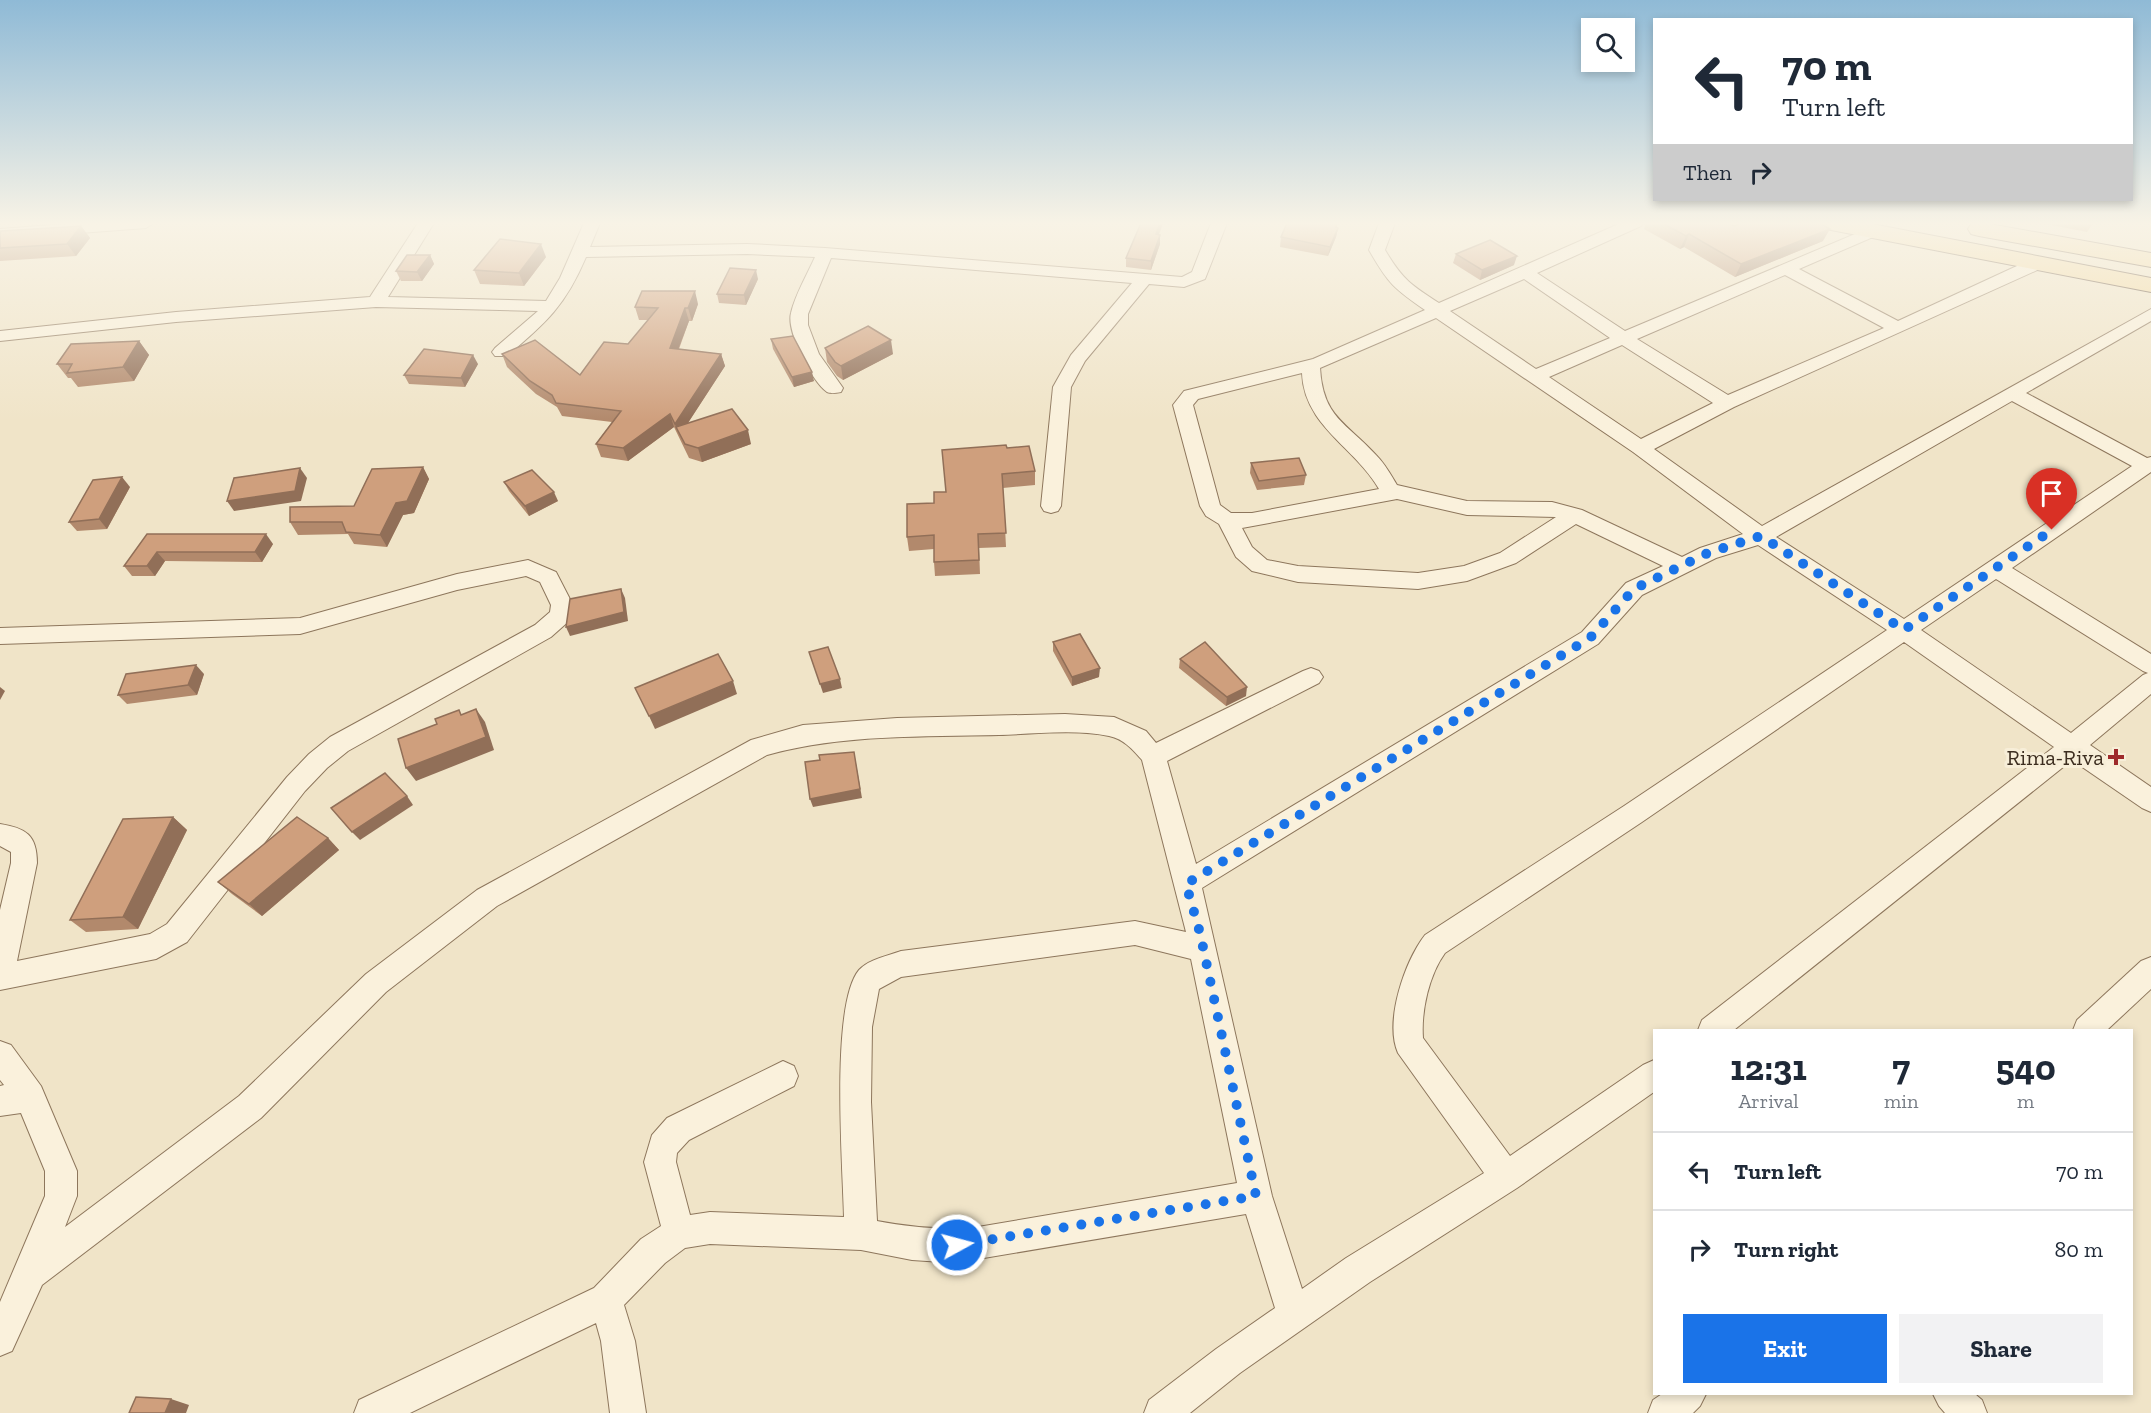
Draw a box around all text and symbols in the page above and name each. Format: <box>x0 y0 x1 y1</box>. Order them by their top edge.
map controls <box>1581 18 1635 72</box>
button: search <box>1581 18 1635 72</box>
text: 70 m <box>1782 40 1872 91</box>
icon: left <box>1683 42 1761 120</box>
text: Turn left <box>1782 91 1885 123</box>
icon: right <box>1744 156 1777 189</box>
text: Then <box>1683 159 1732 186</box>
pin <box>2026 468 2077 530</box>
icon: arrive <box>2035 477 2068 510</box>
place label: Rima-Riva <box>2007 744 2104 771</box>
marker: Rima-Riva <box>2109 750 2123 764</box>
text: 12:31 <box>1730 1046 1807 1089</box>
text: 7 <box>1892 1046 1910 1089</box>
text: 540 <box>1996 1046 2056 1089</box>
text: Arrival <box>1738 1089 1799 1113</box>
text: min <box>1884 1089 1918 1113</box>
text: m <box>2017 1089 2034 1113</box>
icon: left <box>1683 1155 1716 1188</box>
text: Turn left <box>1734 1158 1821 1185</box>
text: 70 m <box>2056 1158 2103 1185</box>
position arrow <box>925 1213 989 1277</box>
icon: right <box>1683 1233 1716 1266</box>
text: Turn right <box>1734 1236 1838 1263</box>
text: 80 m <box>2055 1236 2103 1263</box>
button: Exit <box>1683 1314 1887 1383</box>
button: Share <box>1899 1314 2103 1383</box>

